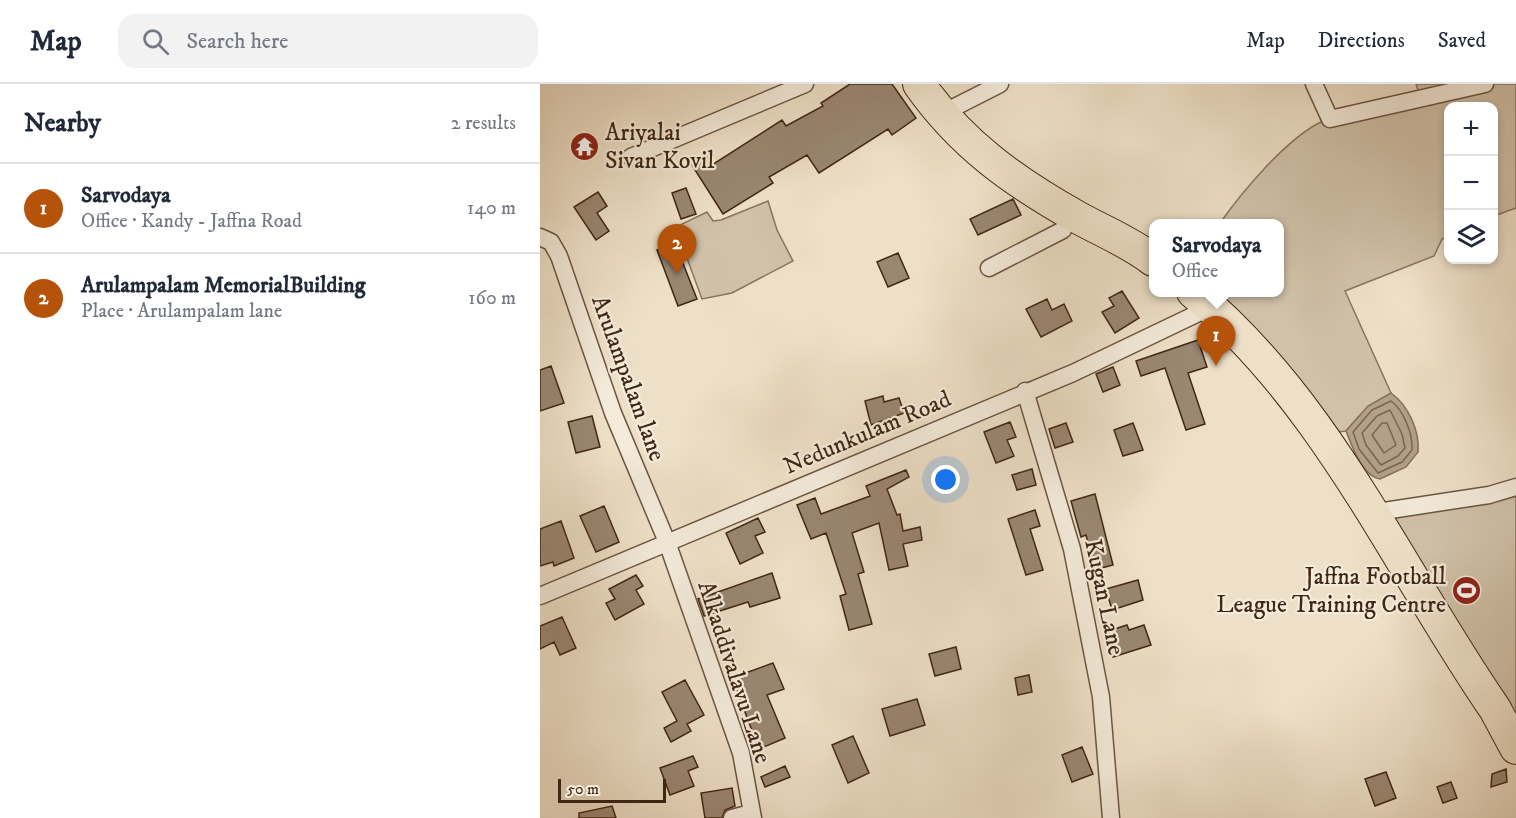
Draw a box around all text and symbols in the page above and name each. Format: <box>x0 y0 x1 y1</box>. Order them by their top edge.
search box <box>118 14 538 68</box>
text: Map <box>30 24 82 59</box>
icon: search <box>139 25 172 58</box>
text: Search here <box>187 28 288 55</box>
text: Map <box>1246 28 1285 54</box>
text: Directions <box>1318 28 1405 54</box>
text: Saved <box>1438 28 1486 54</box>
map controls <box>1444 102 1498 264</box>
button: + <box>1444 102 1498 156</box>
text: Nearby <box>24 107 101 140</box>
text: 2 results <box>451 111 516 136</box>
place label: Ariyalai Sivan Kovil <box>605 118 715 176</box>
temple icon: Ariyalai Sivan Kovil <box>568 130 600 162</box>
button: − <box>1444 156 1498 210</box>
text: Sarvodaya <box>81 182 171 209</box>
text: 1 <box>40 196 47 221</box>
text: 140 m <box>467 196 516 221</box>
text: Office · Kandy - Jaffna Road <box>81 209 302 234</box>
button: layers <box>1444 210 1498 264</box>
popup <box>1149 219 1284 297</box>
pin: 2 <box>658 224 696 274</box>
text: Sarvodaya <box>1172 232 1261 259</box>
text: Office <box>1172 259 1218 284</box>
text: Arulampalam MemorialBuilding <box>81 272 365 299</box>
text: 2 <box>39 286 48 311</box>
text: 160 m <box>468 286 516 311</box>
street label: Arulampalam lane <box>584 292 672 465</box>
text: Place · Arulampalam lane <box>81 299 282 324</box>
pin: 1 <box>1196 316 1236 366</box>
street label: Nedunkulam Road <box>779 384 956 482</box>
your location <box>931 465 960 494</box>
street label: Kugan Lane <box>1077 537 1131 658</box>
place label: Jaffna Football League Training Centre <box>1216 562 1447 620</box>
sports icon: Jaffna Football League Training Centre <box>1451 574 1483 606</box>
street label: Alkaddivalavu Lane <box>690 577 778 767</box>
scale bar <box>558 776 666 804</box>
text: 50 m <box>567 779 599 799</box>

